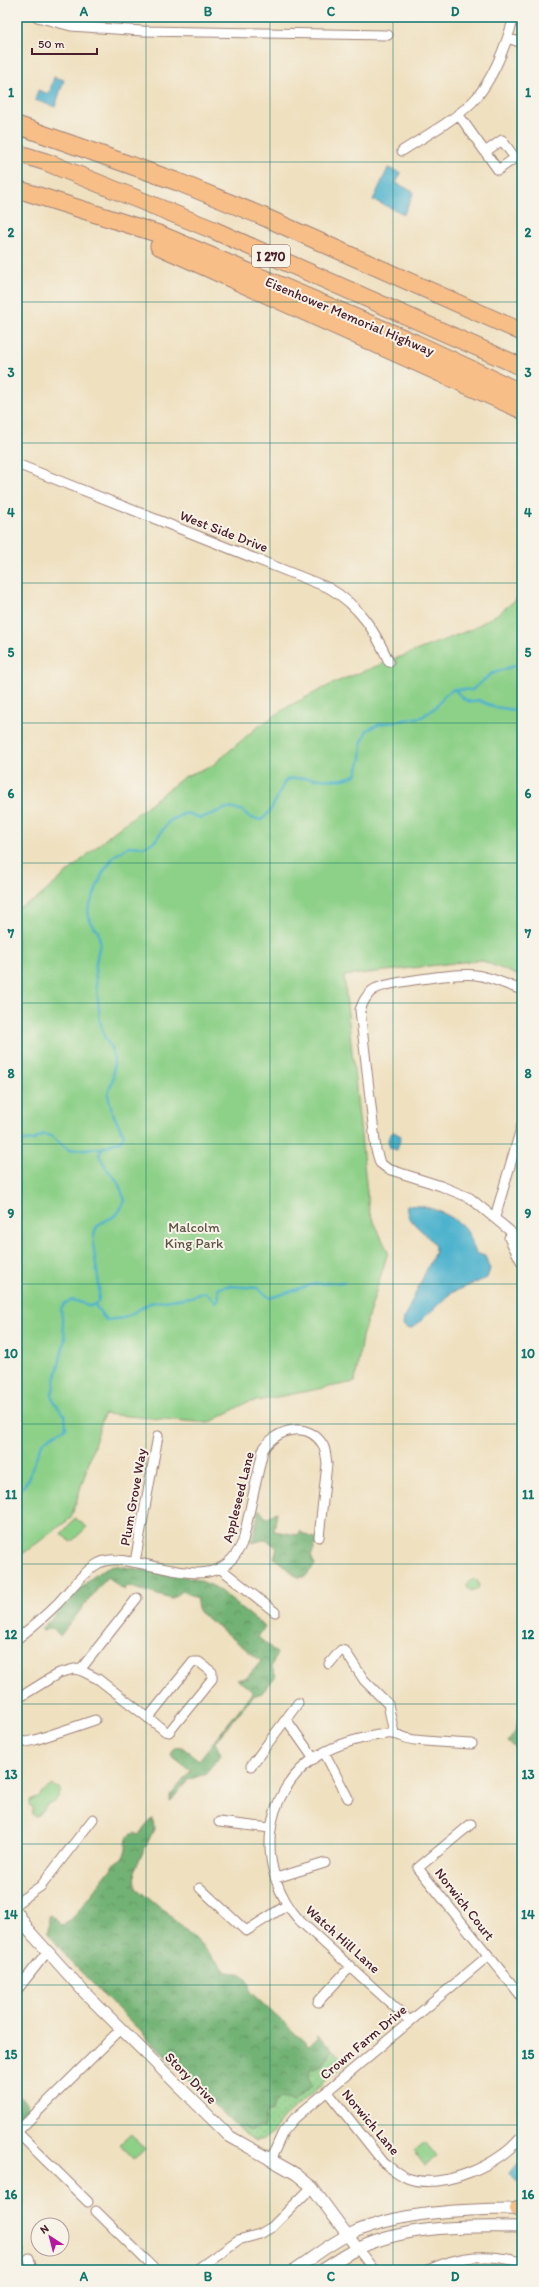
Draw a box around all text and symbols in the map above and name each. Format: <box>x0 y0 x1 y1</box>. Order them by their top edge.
text: A <box>79 4 89 19</box>
text: B <box>204 4 213 19</box>
text: C <box>327 4 336 19</box>
text: D <box>451 4 460 19</box>
scale bar <box>32 30 97 56</box>
text: 50 m <box>38 37 64 51</box>
text: 1 <box>8 85 14 100</box>
text: 1 <box>525 85 531 100</box>
text: 2 <box>8 225 15 240</box>
text: 2 <box>525 225 532 240</box>
road number: I 270 <box>252 245 290 267</box>
street label: Eisenhower Memorial Highway <box>263 273 437 360</box>
text: 3 <box>7 365 15 380</box>
text: 3 <box>524 365 532 380</box>
text: 4 <box>7 505 15 520</box>
text: 4 <box>524 505 532 520</box>
street label: West Side Drive <box>177 507 271 556</box>
text: 5 <box>8 645 15 660</box>
text: 5 <box>525 645 532 660</box>
text: 6 <box>8 786 15 801</box>
text: 6 <box>525 786 532 801</box>
text: 7 <box>7 926 15 941</box>
text: 7 <box>524 926 532 941</box>
text: 8 <box>7 1066 15 1081</box>
text: 8 <box>524 1066 532 1081</box>
text: 9 <box>8 1206 15 1221</box>
text: 9 <box>525 1206 532 1221</box>
park label: Malcolm King Park <box>165 1219 224 1252</box>
text: 10 <box>4 1346 18 1361</box>
text: 10 <box>521 1346 535 1361</box>
street label: Plum Grove Way <box>117 1447 151 1547</box>
street label: Appleseed Lane <box>219 1450 258 1544</box>
text: 11 <box>5 1487 17 1502</box>
text: 11 <box>522 1487 534 1502</box>
text: 12 <box>5 1627 18 1642</box>
text: 12 <box>522 1627 535 1642</box>
text: 13 <box>4 1767 18 1782</box>
text: 13 <box>521 1767 535 1782</box>
street label: Norwich Court <box>431 1865 498 1944</box>
street label: Watch Hill Lane <box>302 1902 384 1977</box>
text: 14 <box>4 1907 18 1922</box>
text: 14 <box>521 1907 535 1922</box>
street label: Crown Farm Drive <box>317 2001 410 2084</box>
text: 15 <box>5 2047 18 2062</box>
text: 15 <box>522 2047 535 2062</box>
street label: Story Drive <box>161 2049 220 2108</box>
street label: Norwich Lane <box>338 2086 403 2159</box>
text: 16 <box>5 2187 18 2202</box>
text: 16 <box>522 2187 535 2202</box>
north arrow <box>30 2217 70 2257</box>
text: N <box>38 2222 51 2237</box>
text: A <box>79 2269 89 2284</box>
text: B <box>204 2269 213 2284</box>
text: C <box>327 2269 336 2284</box>
text: D <box>451 2269 460 2284</box>

